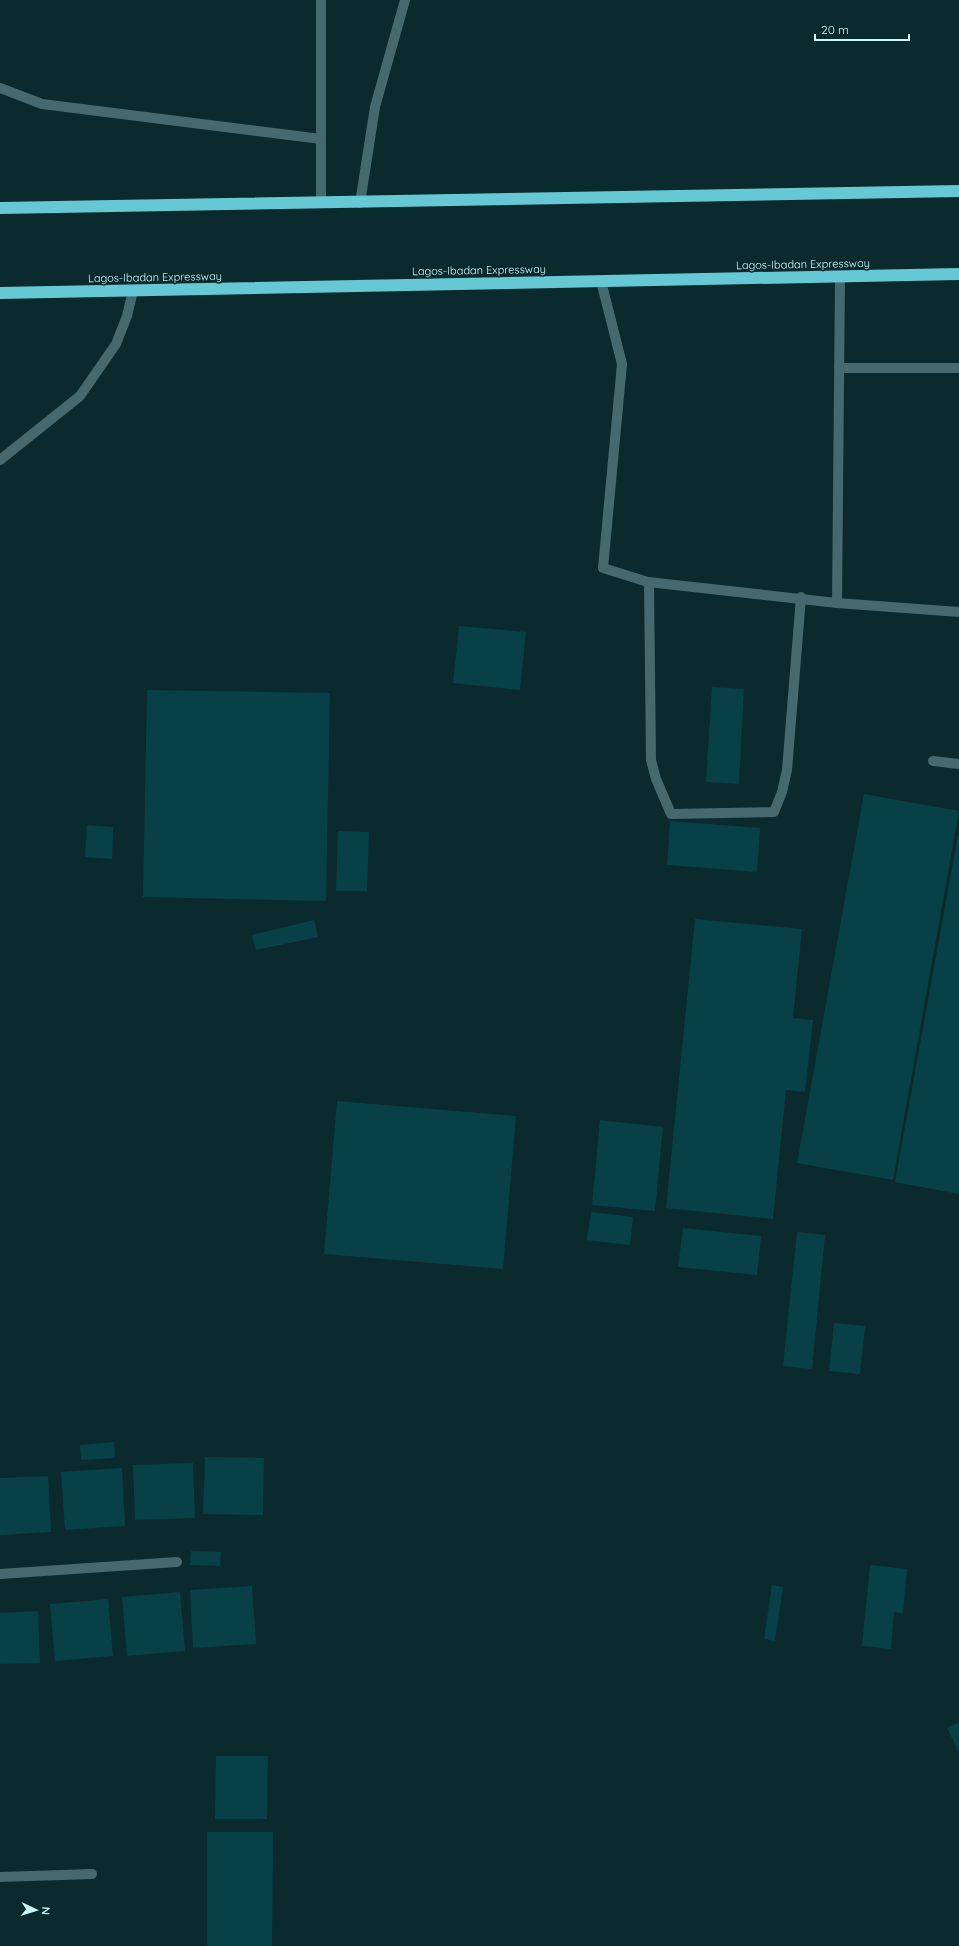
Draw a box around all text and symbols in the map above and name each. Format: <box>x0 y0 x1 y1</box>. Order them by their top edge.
scale bar <box>815 16 909 42</box>
text: 20 m <box>821 22 849 37</box>
street label: Lagos-Ibadan Expressway <box>736 256 870 272</box>
street label: Lagos-Ibadan Expressway <box>412 262 546 278</box>
street label: Lagos-Ibadan Expressway <box>88 269 222 285</box>
north arrow <box>16 1890 56 1930</box>
text: N <box>39 1906 53 1915</box>

